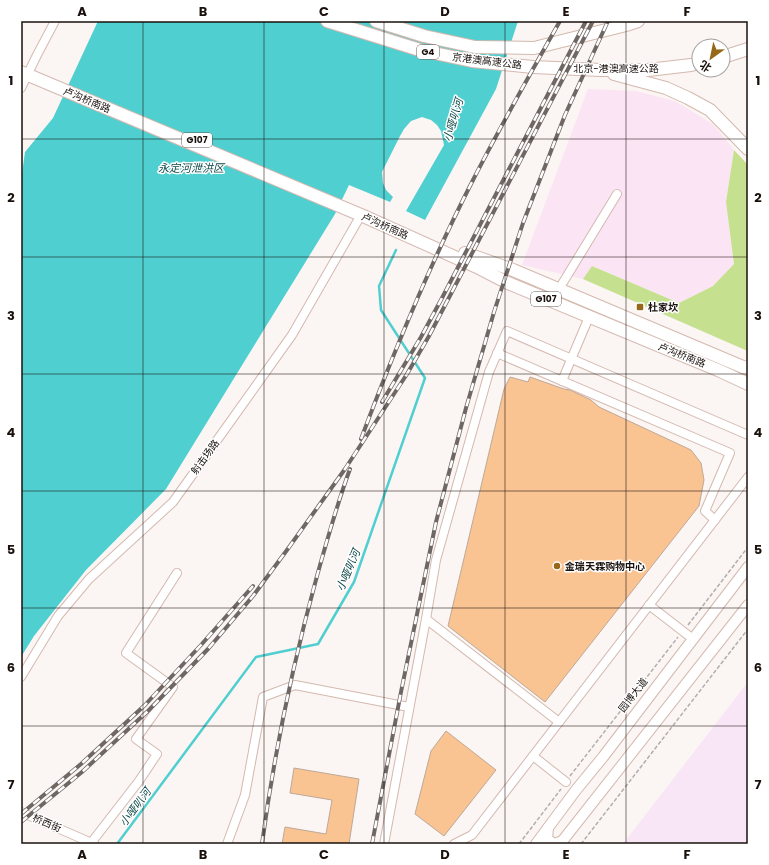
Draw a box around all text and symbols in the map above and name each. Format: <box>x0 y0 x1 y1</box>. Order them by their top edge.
text: A <box>77 2 87 21</box>
text: B <box>199 2 208 21</box>
text: C <box>319 2 329 21</box>
text: D <box>440 2 450 21</box>
text: E <box>562 2 570 21</box>
text: F <box>683 2 691 21</box>
north arrow <box>691 38 731 78</box>
road number: G4 <box>417 45 439 59</box>
street label: 京港澳高速公路 <box>451 49 523 73</box>
text: 北 <box>697 57 715 76</box>
street label: 北京-港澳高速公路 <box>573 61 659 76</box>
text: 1 <box>9 71 13 90</box>
text: 1 <box>756 71 760 90</box>
street label: 卢沟桥南路 <box>61 83 113 117</box>
water label: 小哑叭河 <box>439 95 467 143</box>
road number: G107 <box>182 133 212 147</box>
water label: 永定河泄洪区 <box>158 160 226 176</box>
text: 2 <box>7 188 15 207</box>
text: 2 <box>754 188 762 207</box>
street label: 卢沟桥南路 <box>359 209 411 243</box>
road number: G107 <box>531 292 561 306</box>
place label: 杜家坎 <box>648 300 679 315</box>
marker: 杜家坎 <box>635 302 645 312</box>
text: 3 <box>7 306 15 325</box>
text: 3 <box>754 306 762 325</box>
street label: 卢沟桥南路 <box>656 339 708 371</box>
text: 4 <box>7 423 16 442</box>
text: 4 <box>754 423 763 442</box>
street label: 射击场路 <box>187 436 223 478</box>
text: 5 <box>7 540 15 559</box>
text: 5 <box>754 540 762 559</box>
water label: 小哑叭河 <box>332 545 365 593</box>
place label: 金瑞天霖购物中心 <box>564 559 645 574</box>
marker: 金瑞天霖购物中心 <box>552 561 562 571</box>
text: 6 <box>7 658 15 677</box>
text: 6 <box>754 658 762 677</box>
street label: 园博大道 <box>615 675 651 715</box>
text: 7 <box>8 775 15 794</box>
text: 7 <box>755 775 762 794</box>
water label: 小哑叭河 <box>115 783 156 829</box>
street label: 桥西街 <box>30 810 64 836</box>
text: A <box>77 845 87 864</box>
text: B <box>199 845 208 864</box>
text: C <box>319 845 329 864</box>
text: D <box>440 845 450 864</box>
text: E <box>562 845 570 864</box>
text: F <box>683 845 691 864</box>

